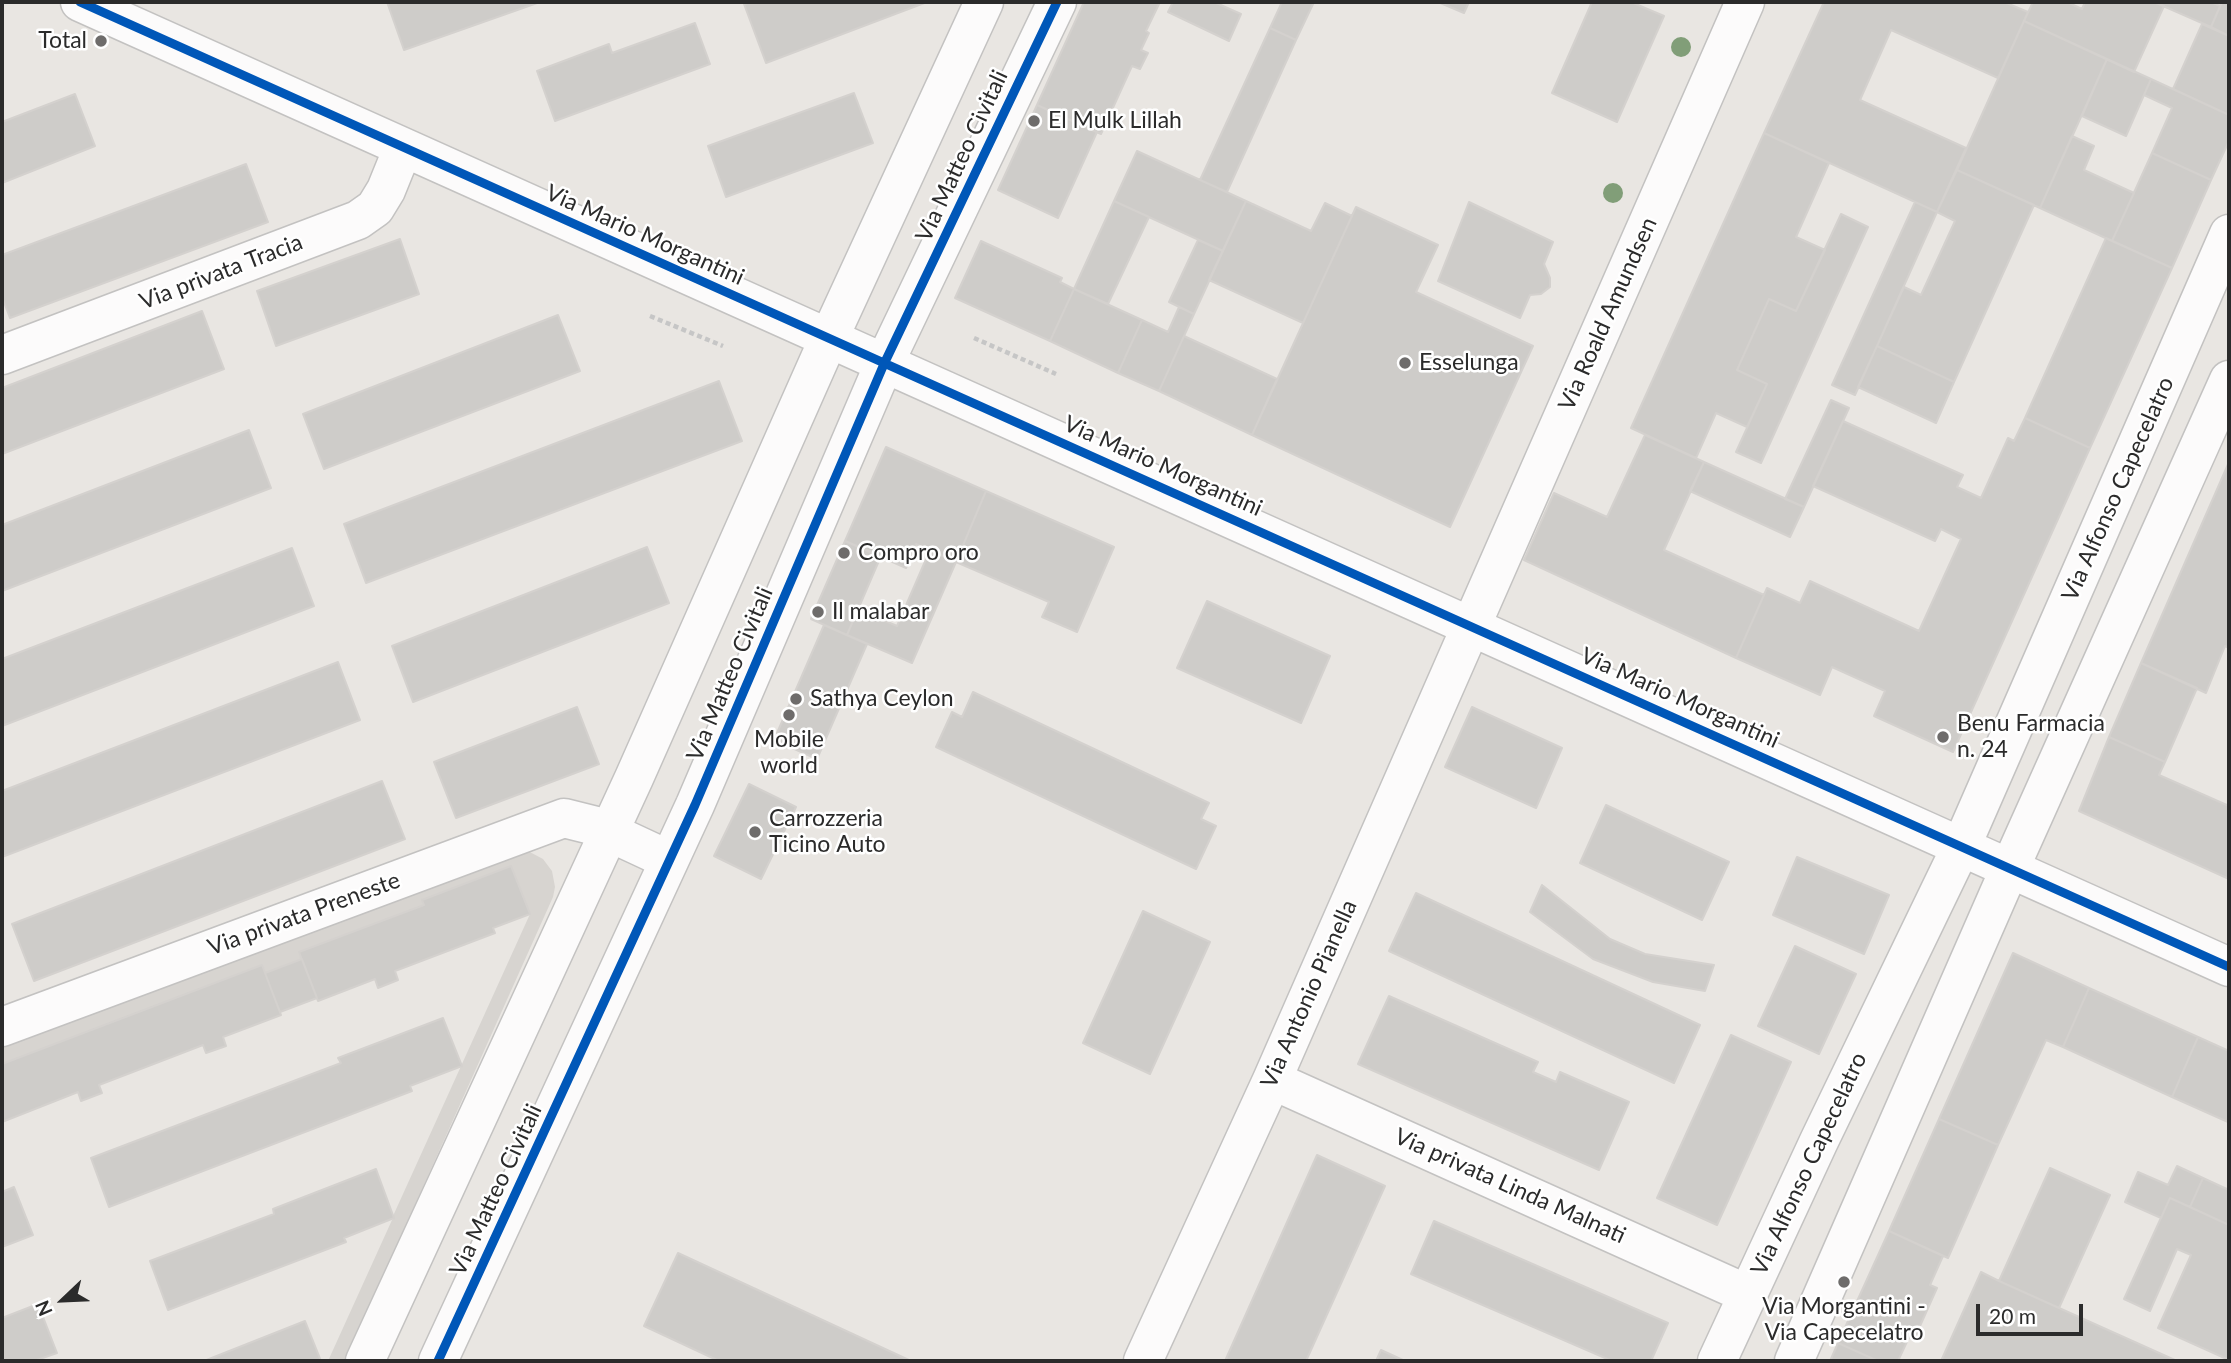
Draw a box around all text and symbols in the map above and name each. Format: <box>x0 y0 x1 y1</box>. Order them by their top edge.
place label: Total <box>38 27 87 55</box>
marker: Total <box>93 33 109 49</box>
street label: Via Matteo Civitali <box>910 66 1014 246</box>
place label: El Mulk Lillah <box>1048 107 1182 135</box>
marker: El Mulk Lillah <box>1026 113 1042 129</box>
street label: Via Mario Morgantini <box>541 179 749 291</box>
street label: Via Roald Amundsen <box>1553 213 1663 415</box>
street label: Via privata Tracia <box>136 228 306 316</box>
place label: Esselunga <box>1419 349 1519 377</box>
marker: Esselunga <box>1397 355 1413 371</box>
street label: Via Alfonso Capecelatro <box>2056 373 2180 605</box>
street label: Via Mario Morgantini <box>1059 410 1267 522</box>
place label: Compro oro <box>858 539 979 567</box>
marker: Compro oro <box>836 545 852 561</box>
street label: Via Matteo Civitali <box>681 583 779 765</box>
place label: Il malabar <box>832 598 929 626</box>
marker: Il malabar <box>810 604 826 620</box>
street label: Via Mario Morgantini <box>1576 642 1784 754</box>
place label: Sathya Ceylon <box>810 685 953 713</box>
marker: Sathya Ceylon <box>788 691 804 707</box>
marker: Mobile world <box>781 707 797 723</box>
place label: Benu Farmacia n. 24 <box>1957 710 2105 764</box>
place label: Mobile world <box>754 726 824 780</box>
marker: Benu Farmacia n. 24 <box>1935 729 1951 745</box>
place label: Carrozzeria Ticino Auto <box>769 805 886 859</box>
marker: Carrozzeria Ticino Auto <box>747 824 763 840</box>
street label: Via privata Preneste <box>204 866 404 962</box>
street label: Via Antonio Pianella <box>1255 896 1363 1092</box>
street label: Via Alfonso Capecelatro <box>1745 1048 1873 1280</box>
street label: Via Matteo Civitali <box>444 1100 548 1280</box>
street label: Via privata Linda Malnati <box>1390 1123 1630 1249</box>
north arrow <box>28 1265 98 1335</box>
marker: Via Morgantini - Via Capecelatro <box>1836 1274 1852 1290</box>
scale bar <box>1979 1290 2086 1334</box>
place label: Via Morgantini - Via Capecelatro <box>1762 1293 1926 1347</box>
text: N <box>30 1297 57 1320</box>
text: 20 m <box>1989 1303 2036 1328</box>

